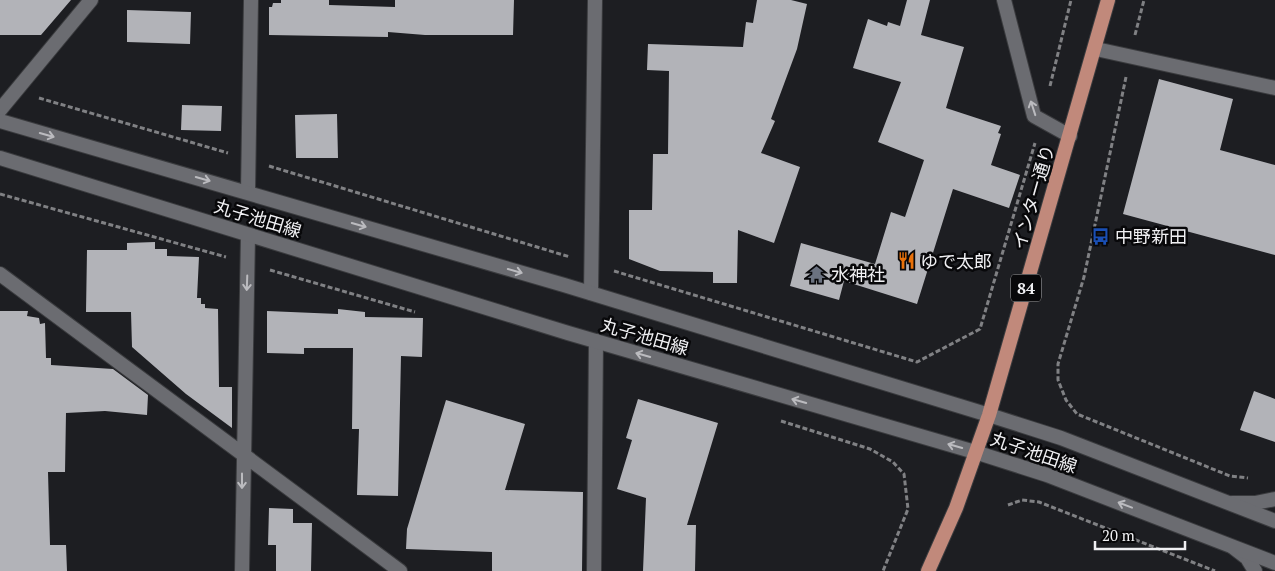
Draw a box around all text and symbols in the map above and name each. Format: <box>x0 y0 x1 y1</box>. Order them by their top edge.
one-way arrow <box>1027 101 1037 117</box>
one-way arrow <box>38 130 54 140</box>
street label: インター通り <box>1007 142 1059 252</box>
one-way arrow <box>195 175 211 185</box>
street label: 丸子池田線 <box>211 193 305 243</box>
one-way arrow <box>351 220 367 230</box>
place label: 中野新田 <box>1115 224 1187 248</box>
bus stop icon: 中野新田 <box>1091 226 1111 246</box>
place label: ゆで太郎 <box>920 249 992 273</box>
restaurant icon: ゆで太郎 <box>896 251 916 271</box>
place label: 水神社 <box>831 262 885 286</box>
temple icon: 水神社 <box>807 264 827 284</box>
one-way arrow <box>507 266 523 276</box>
road number: 84 <box>1011 274 1041 302</box>
one-way arrow <box>243 275 252 291</box>
street label: 丸子池田線 <box>598 312 692 360</box>
one-way arrow <box>635 350 651 360</box>
one-way arrow <box>791 395 807 405</box>
street label: 丸子池田線 <box>988 426 1080 478</box>
one-way arrow <box>947 441 963 451</box>
one-way arrow <box>237 472 247 489</box>
one-way arrow <box>1118 500 1133 509</box>
scale bar <box>1095 518 1185 550</box>
text: 20 m <box>1102 525 1135 545</box>

